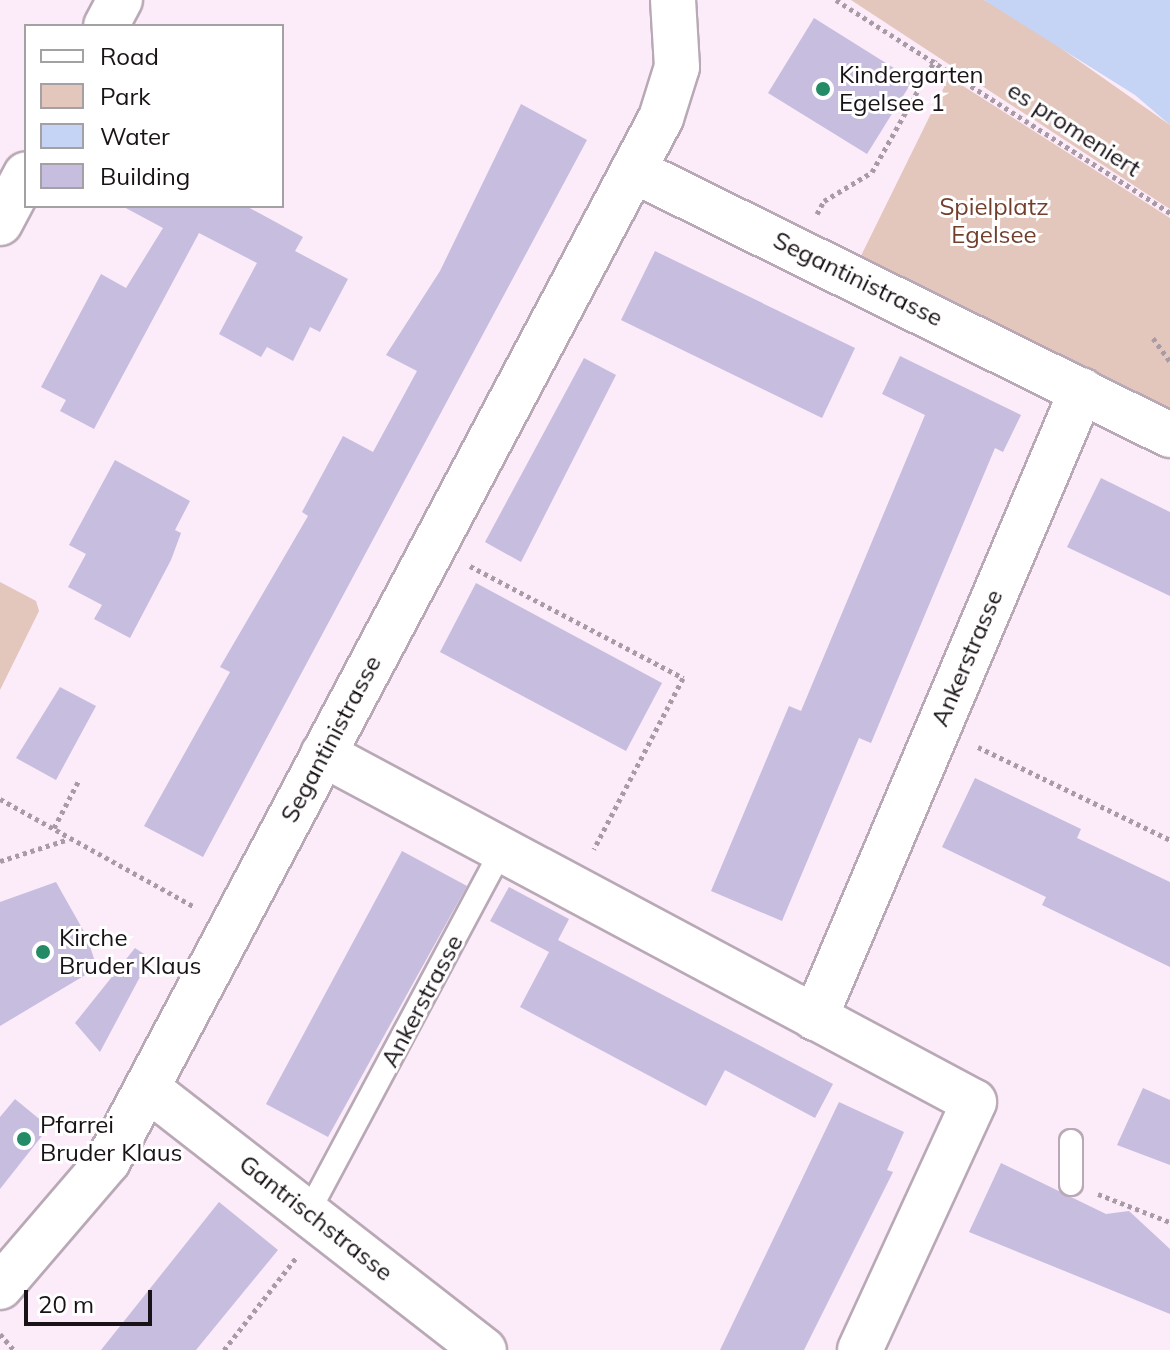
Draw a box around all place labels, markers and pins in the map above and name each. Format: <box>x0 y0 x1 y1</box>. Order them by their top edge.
place label: Kindergarten Egelsee 1 <box>839 61 984 117</box>
marker: Kindergarten Egelsee 1 <box>814 80 832 98</box>
place label: Kirche Bruder Klaus <box>59 924 201 980</box>
marker: Kirche Bruder Klaus <box>34 943 52 961</box>
place label: Pfarrei Bruder Klaus <box>40 1111 182 1167</box>
marker: Pfarrei Bruder Klaus <box>15 1130 33 1148</box>

